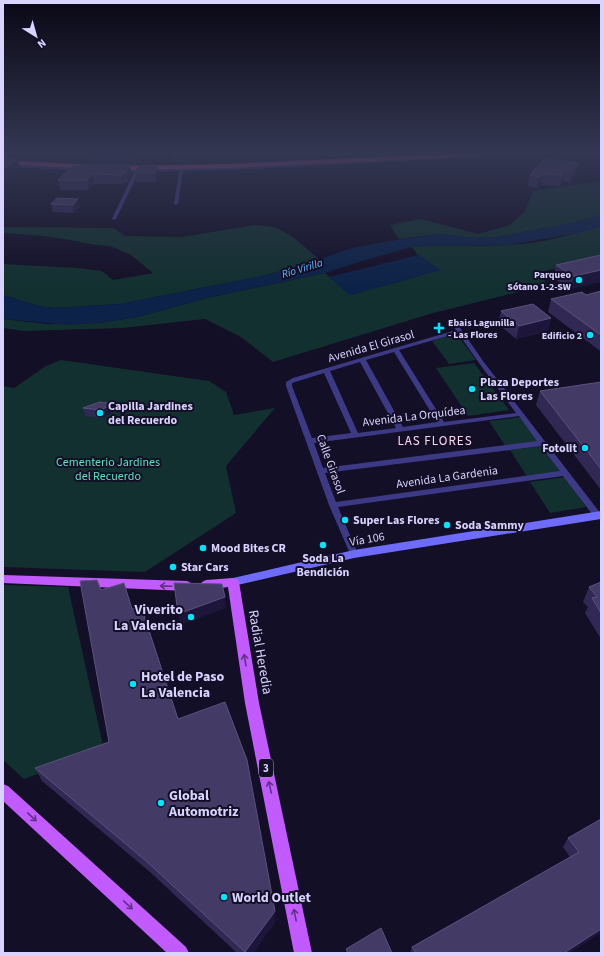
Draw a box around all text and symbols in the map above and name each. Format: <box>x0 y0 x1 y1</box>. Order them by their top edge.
north arrow <box>16 16 56 56</box>
text: N <box>34 35 49 52</box>
water label: Río Virilla <box>280 255 325 282</box>
place label: Parqueo Sótano 1-2-SW <box>507 268 571 294</box>
marker: Parqueo Sótano 1-2-SW <box>574 275 584 285</box>
place label: Ebais Lagunilla - Las Flores <box>448 316 515 342</box>
marker: Ebais Lagunilla - Las Flores <box>433 322 445 334</box>
street label: Avenida El Girasol <box>326 326 416 367</box>
place label: Edificio 2 <box>542 329 582 343</box>
marker: Edificio 2 <box>585 330 595 340</box>
place label: Plaza Deportes Las Flores <box>480 374 559 405</box>
marker: Plaza Deportes Las Flores <box>467 384 477 394</box>
place label: Capilla Jardines del Recuerdo <box>108 398 193 429</box>
street label: Avenida La Orquídea <box>362 402 466 431</box>
marker: Capilla Jardines del Recuerdo <box>95 408 105 418</box>
street label: Calle Girasol <box>312 432 349 496</box>
district label: LAS FLORES <box>397 432 473 450</box>
place label: Fotolit <box>542 440 577 457</box>
marker: Fotolit <box>580 443 590 453</box>
park label: Cementerio Jardines del Recuerdo <box>56 454 160 485</box>
street label: Avenida La Gardenia <box>395 462 499 493</box>
place label: Super Las Flores <box>353 512 440 529</box>
marker: Super Las Flores <box>340 515 350 525</box>
place label: Soda Sammy <box>455 517 524 534</box>
marker: Soda Sammy <box>442 520 452 530</box>
street label: Vía 106 <box>348 528 386 551</box>
place label: Mood Bites CR <box>211 540 287 557</box>
marker: Soda La Bendición <box>318 540 328 550</box>
marker: Mood Bites CR <box>198 543 208 553</box>
place label: Soda La Bendición <box>297 550 350 581</box>
place label: Star Cars <box>181 559 229 576</box>
marker: Star Cars <box>168 562 178 572</box>
one-way arrow <box>160 582 173 590</box>
place label: Viverito La Valencia <box>114 600 183 636</box>
street label: Radial Heredia <box>243 608 277 696</box>
marker: Viverito La Valencia <box>186 612 196 622</box>
one-way arrow <box>241 654 249 667</box>
place label: Hotel de Paso La Valencia <box>141 667 225 703</box>
marker: Hotel de Paso La Valencia <box>128 679 138 689</box>
road number: 3 <box>259 759 273 777</box>
one-way arrow <box>266 781 274 794</box>
place label: Global Automotriz <box>168 786 239 822</box>
marker: Global Automotriz <box>156 798 166 808</box>
one-way arrow <box>27 813 37 822</box>
place label: World Outlet <box>232 888 312 908</box>
marker: World Outlet <box>219 892 229 902</box>
one-way arrow <box>122 901 133 910</box>
one-way arrow <box>291 909 299 922</box>

